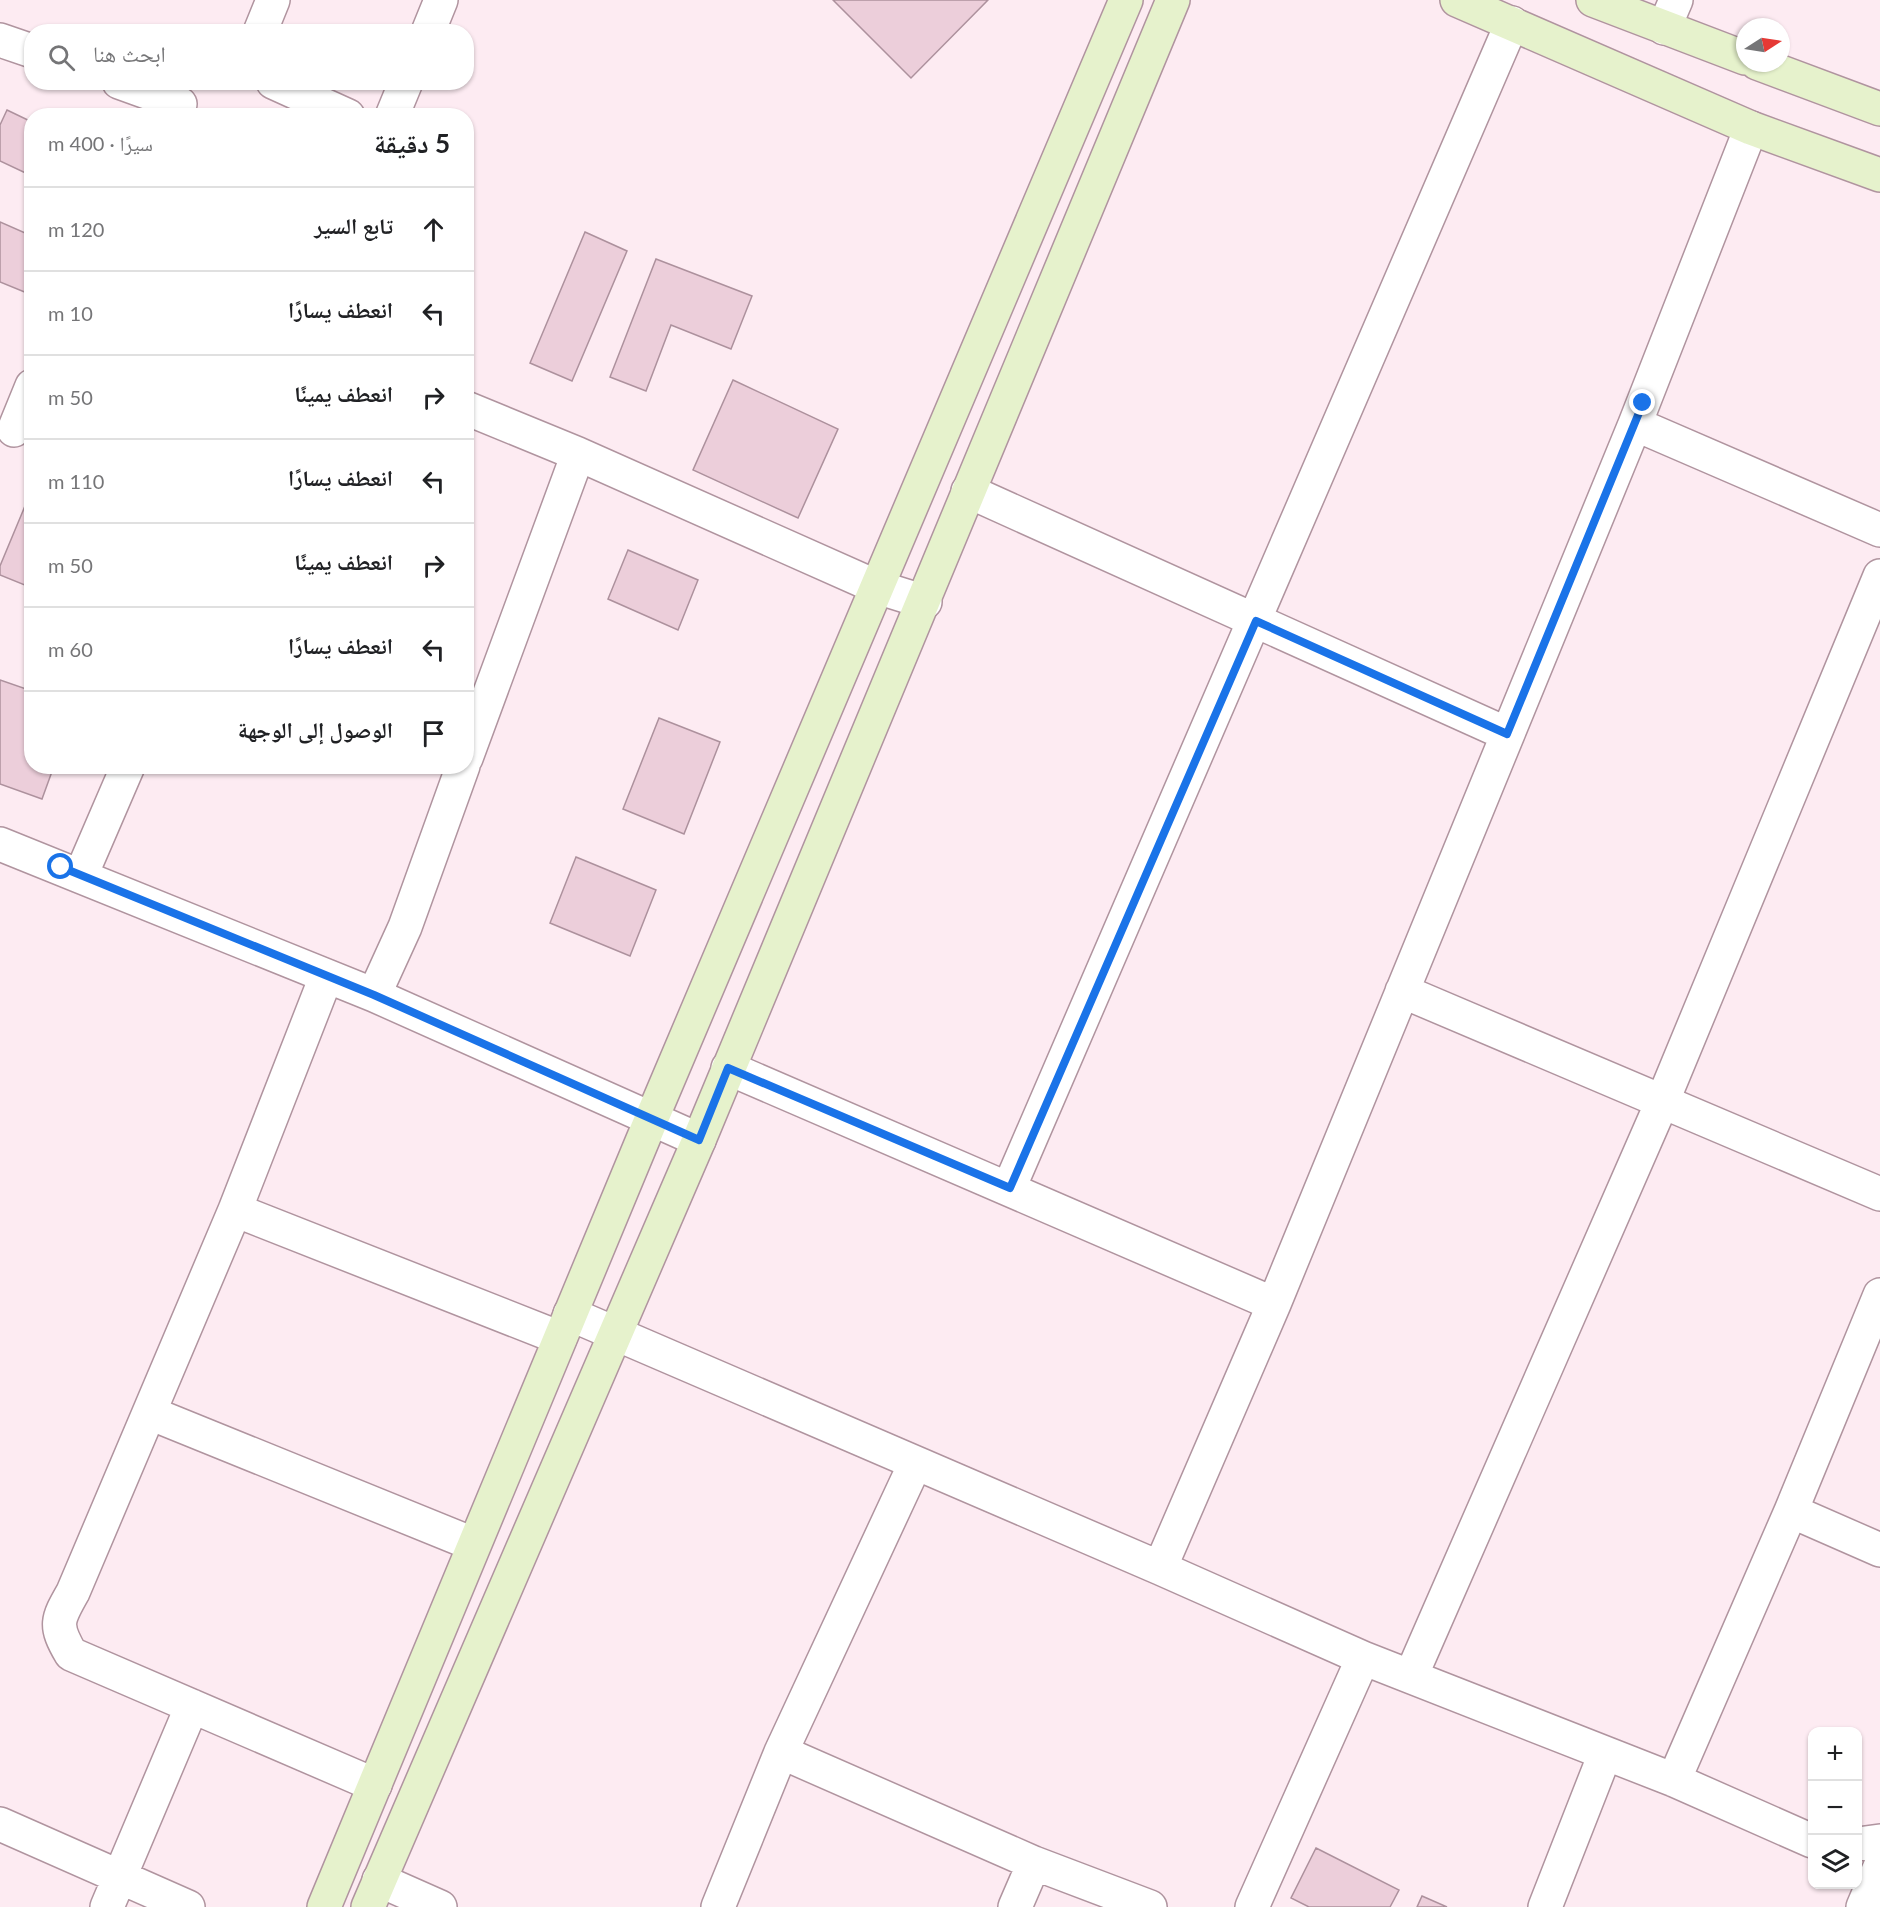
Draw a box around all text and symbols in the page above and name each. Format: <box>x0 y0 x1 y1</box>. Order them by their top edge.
north arrow <box>1736 18 1790 72</box>
search box <box>24 24 474 90</box>
text: ابحث هنا <box>93 40 166 67</box>
icon: search <box>45 41 78 74</box>
text: 5 دقيقة <box>374 127 450 159</box>
text: سيرًا · 400 m <box>48 131 153 155</box>
text: تابع السير <box>314 212 393 239</box>
icon: ahead <box>417 213 450 246</box>
text: 120 m <box>48 217 104 241</box>
text: انعطف يسارًا <box>288 296 393 323</box>
icon: left <box>417 297 450 330</box>
text: 10 m <box>48 301 93 325</box>
text: انعطف يمينًا <box>294 380 393 407</box>
icon: right <box>417 381 450 414</box>
text: 50 m <box>48 385 93 409</box>
route end <box>1629 389 1655 415</box>
text: انعطف يسارًا <box>288 464 393 491</box>
icon: left <box>417 465 450 498</box>
text: 110 m <box>48 469 104 493</box>
text: انعطف يمينًا <box>294 548 393 575</box>
icon: right <box>417 549 450 582</box>
text: 50 m <box>48 553 93 577</box>
text: انعطف يسارًا <box>288 632 393 659</box>
icon: left <box>417 633 450 666</box>
text: 60 m <box>48 637 93 661</box>
text: الوصول إلى الوجهة <box>238 716 393 743</box>
icon: arrive <box>417 717 450 750</box>
route start <box>47 853 73 879</box>
map controls <box>1808 1727 1862 1889</box>
button: + <box>1808 1727 1862 1781</box>
button: − <box>1808 1781 1862 1835</box>
button: layers <box>1808 1835 1862 1889</box>

